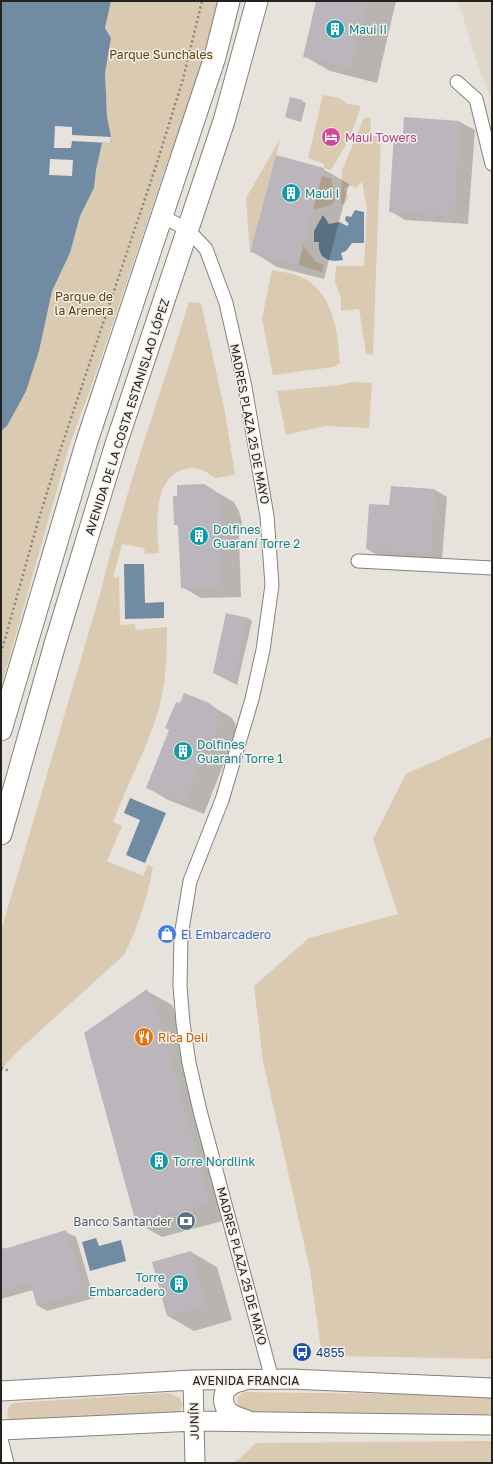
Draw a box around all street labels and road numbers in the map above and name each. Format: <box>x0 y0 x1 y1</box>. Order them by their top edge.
street label: AVENIDA DE LA COSTA ESTANISLAO LÓPEZ <box>82 297 172 537</box>
street label: MADRES PLAZA 25 DE MAYO <box>227 342 273 506</box>
street label: MADRES PLAZA 25 DE MAYO <box>214 1185 270 1347</box>
street label: AVENIDA FRANCIA <box>193 1373 299 1388</box>
street label: JUNÍN <box>186 1402 202 1440</box>

